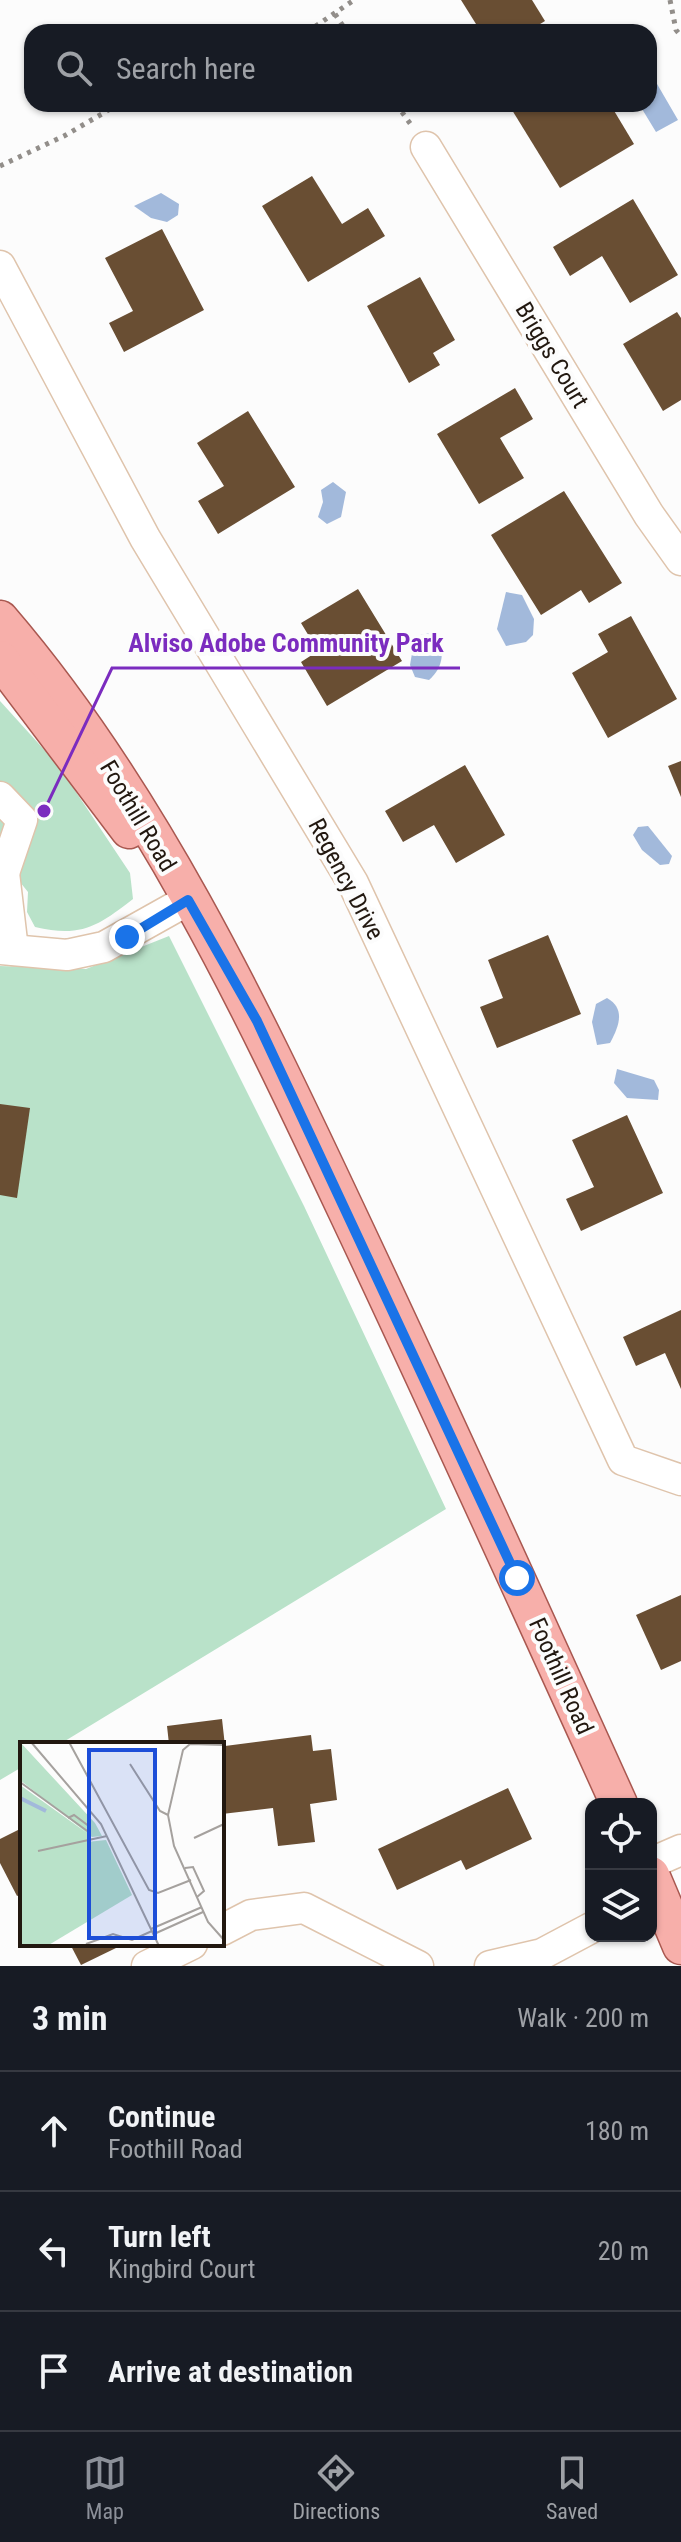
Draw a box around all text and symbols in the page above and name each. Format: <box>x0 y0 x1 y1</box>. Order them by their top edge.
search box <box>24 24 657 112</box>
icon: search <box>52 46 96 90</box>
text: Search here <box>116 51 256 86</box>
street label: Briggs Court <box>510 297 594 413</box>
callout: Alviso Adobe Community Park <box>112 618 460 668</box>
text: Alviso Adobe Community Park <box>128 628 444 658</box>
street label: Foothill Road <box>94 756 182 876</box>
street label: Regency Drive <box>302 814 390 944</box>
route end <box>109 919 145 955</box>
route start <box>499 1560 535 1596</box>
street label: Foothill Road <box>523 1614 599 1738</box>
inset map <box>20 1742 224 1946</box>
map controls <box>585 1798 657 1942</box>
button: locate <box>585 1798 657 1870</box>
button: layers <box>585 1870 657 1942</box>
text: 3 min <box>32 1998 108 2038</box>
text: Walk · 200 m <box>517 2003 649 2033</box>
text: Continue <box>108 2099 215 2134</box>
icon: ahead <box>32 2109 76 2153</box>
text: 180 m <box>585 2116 649 2146</box>
text: Foothill Road <box>108 2134 243 2164</box>
text: Turn left <box>108 2219 211 2254</box>
icon: left <box>32 2229 76 2273</box>
text: 20 m <box>598 2236 649 2266</box>
text: Kingbird Court <box>108 2254 256 2284</box>
icon: arrive <box>32 2349 76 2393</box>
text: Arrive at destination <box>108 2354 353 2389</box>
tab: Map <box>83 2451 127 2524</box>
tab: Directions <box>292 2451 380 2524</box>
tab: Saved <box>546 2451 598 2524</box>

